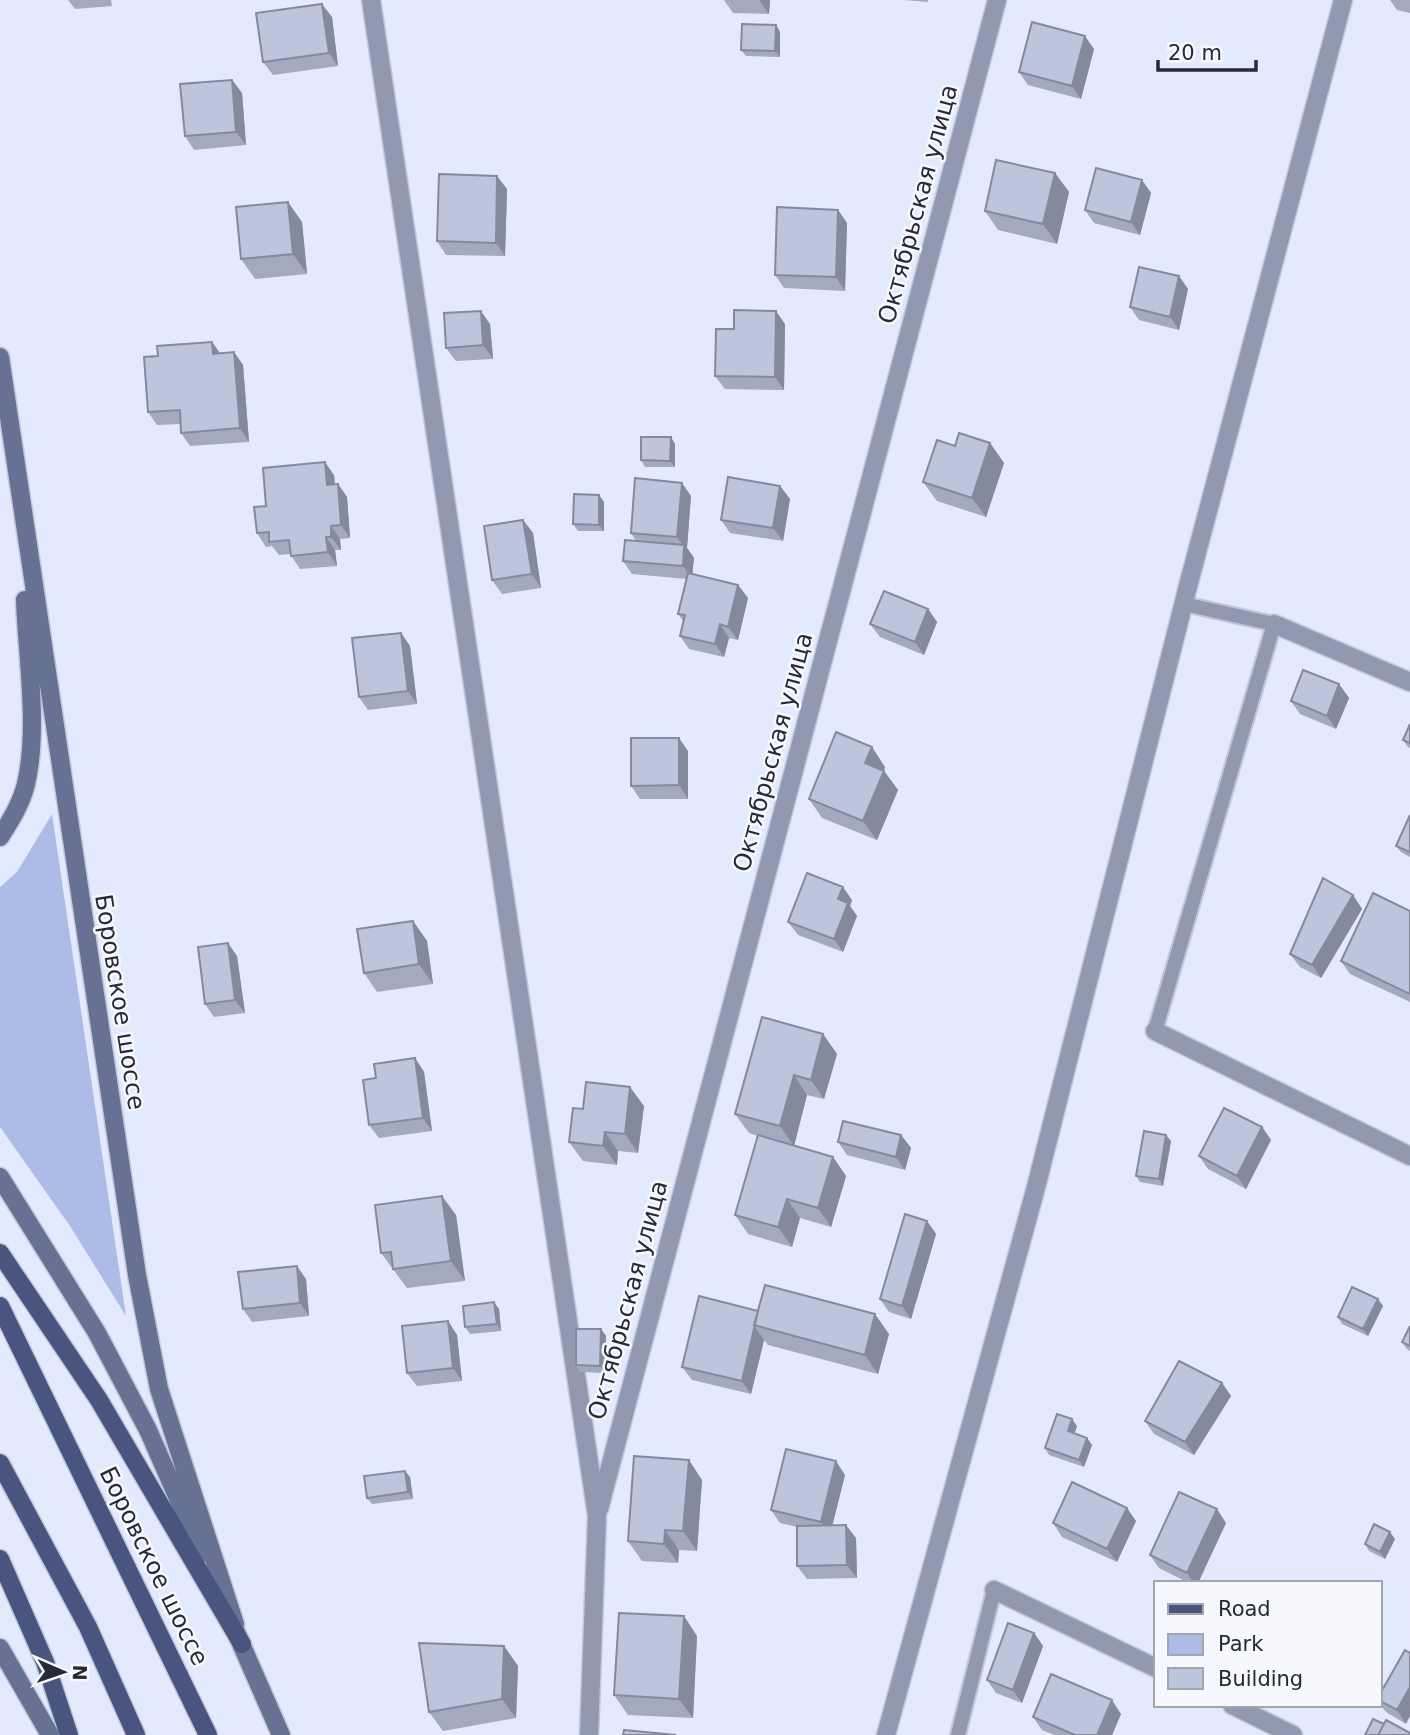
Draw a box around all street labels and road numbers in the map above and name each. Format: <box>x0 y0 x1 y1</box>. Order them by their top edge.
street label: Октябрьская улица <box>873 81 963 327</box>
street label: Октябрьская улица <box>728 629 818 875</box>
street label: Боровское шоссе <box>89 892 151 1112</box>
street label: Октябрьская улица <box>583 1177 673 1423</box>
street label: Боровское шоссе <box>94 1462 214 1670</box>

